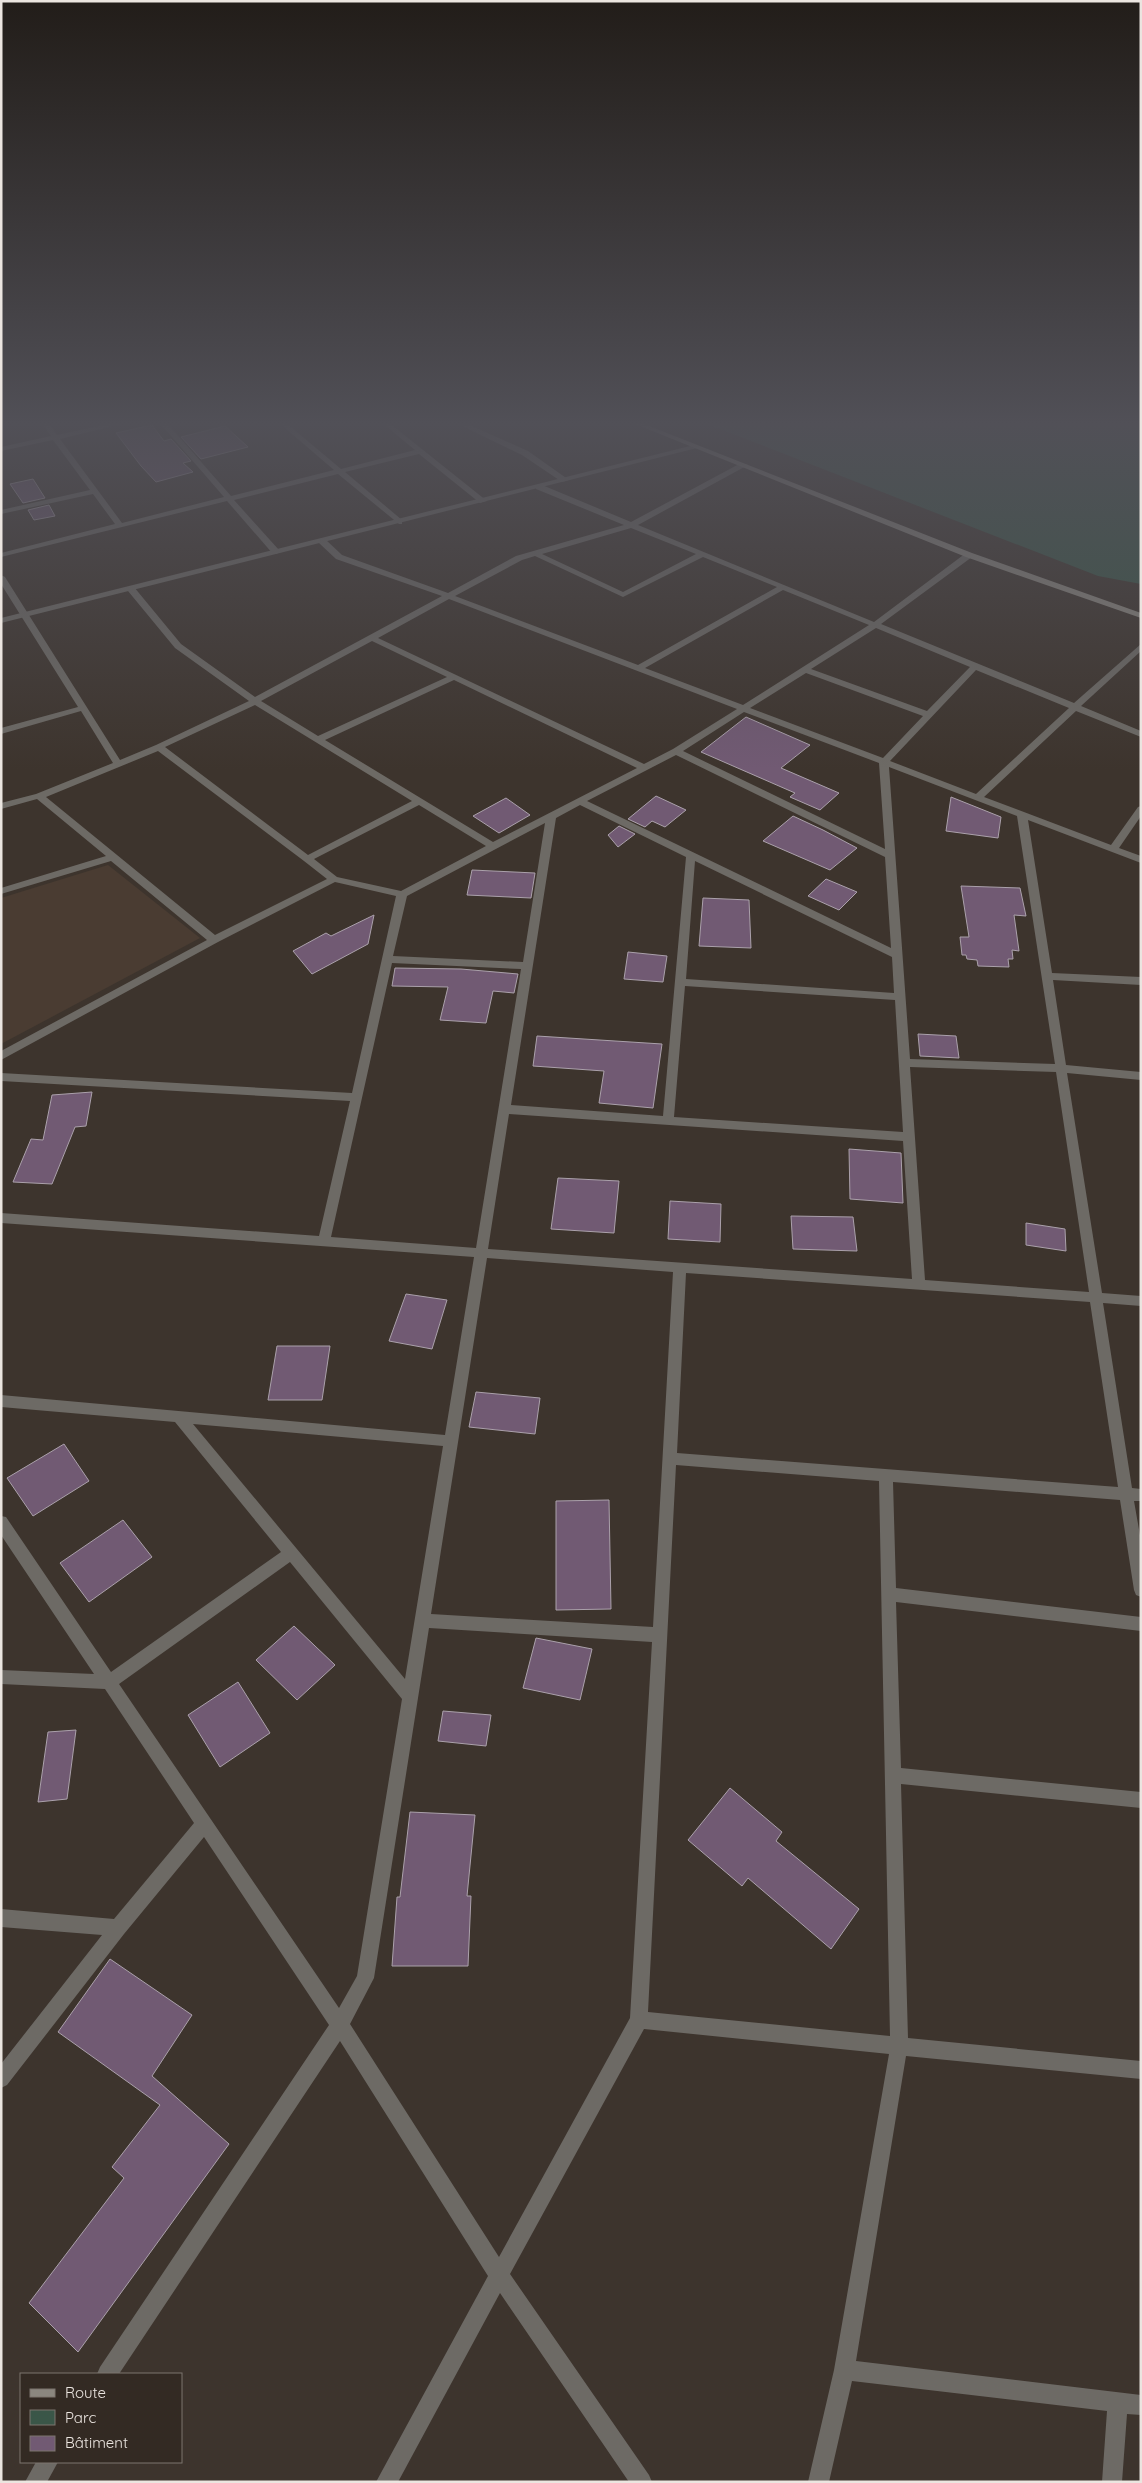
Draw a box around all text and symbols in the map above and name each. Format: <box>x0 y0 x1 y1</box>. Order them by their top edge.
legend <box>20 2373 182 2463</box>
text: Route <box>65 2383 106 2402</box>
text: Parc <box>65 2408 96 2427</box>
text: Bâtiment <box>65 2433 128 2452</box>

